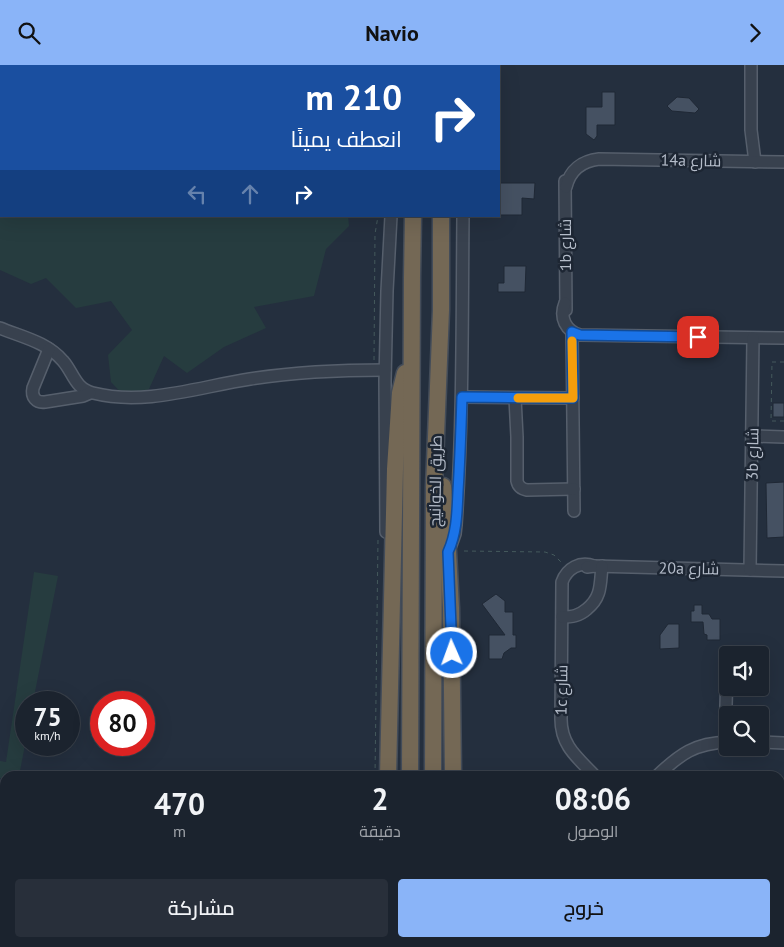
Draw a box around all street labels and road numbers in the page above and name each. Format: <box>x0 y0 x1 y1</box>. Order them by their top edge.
street label: 14a شارع <box>660 149 721 173</box>
street label: 1b شارع <box>555 219 577 271</box>
street label: 3b شارع <box>742 428 764 481</box>
street label: طريق الخوانيج <box>424 435 448 527</box>
street label: 20a شارع <box>658 557 719 581</box>
street label: 1c شارع <box>551 664 573 716</box>

